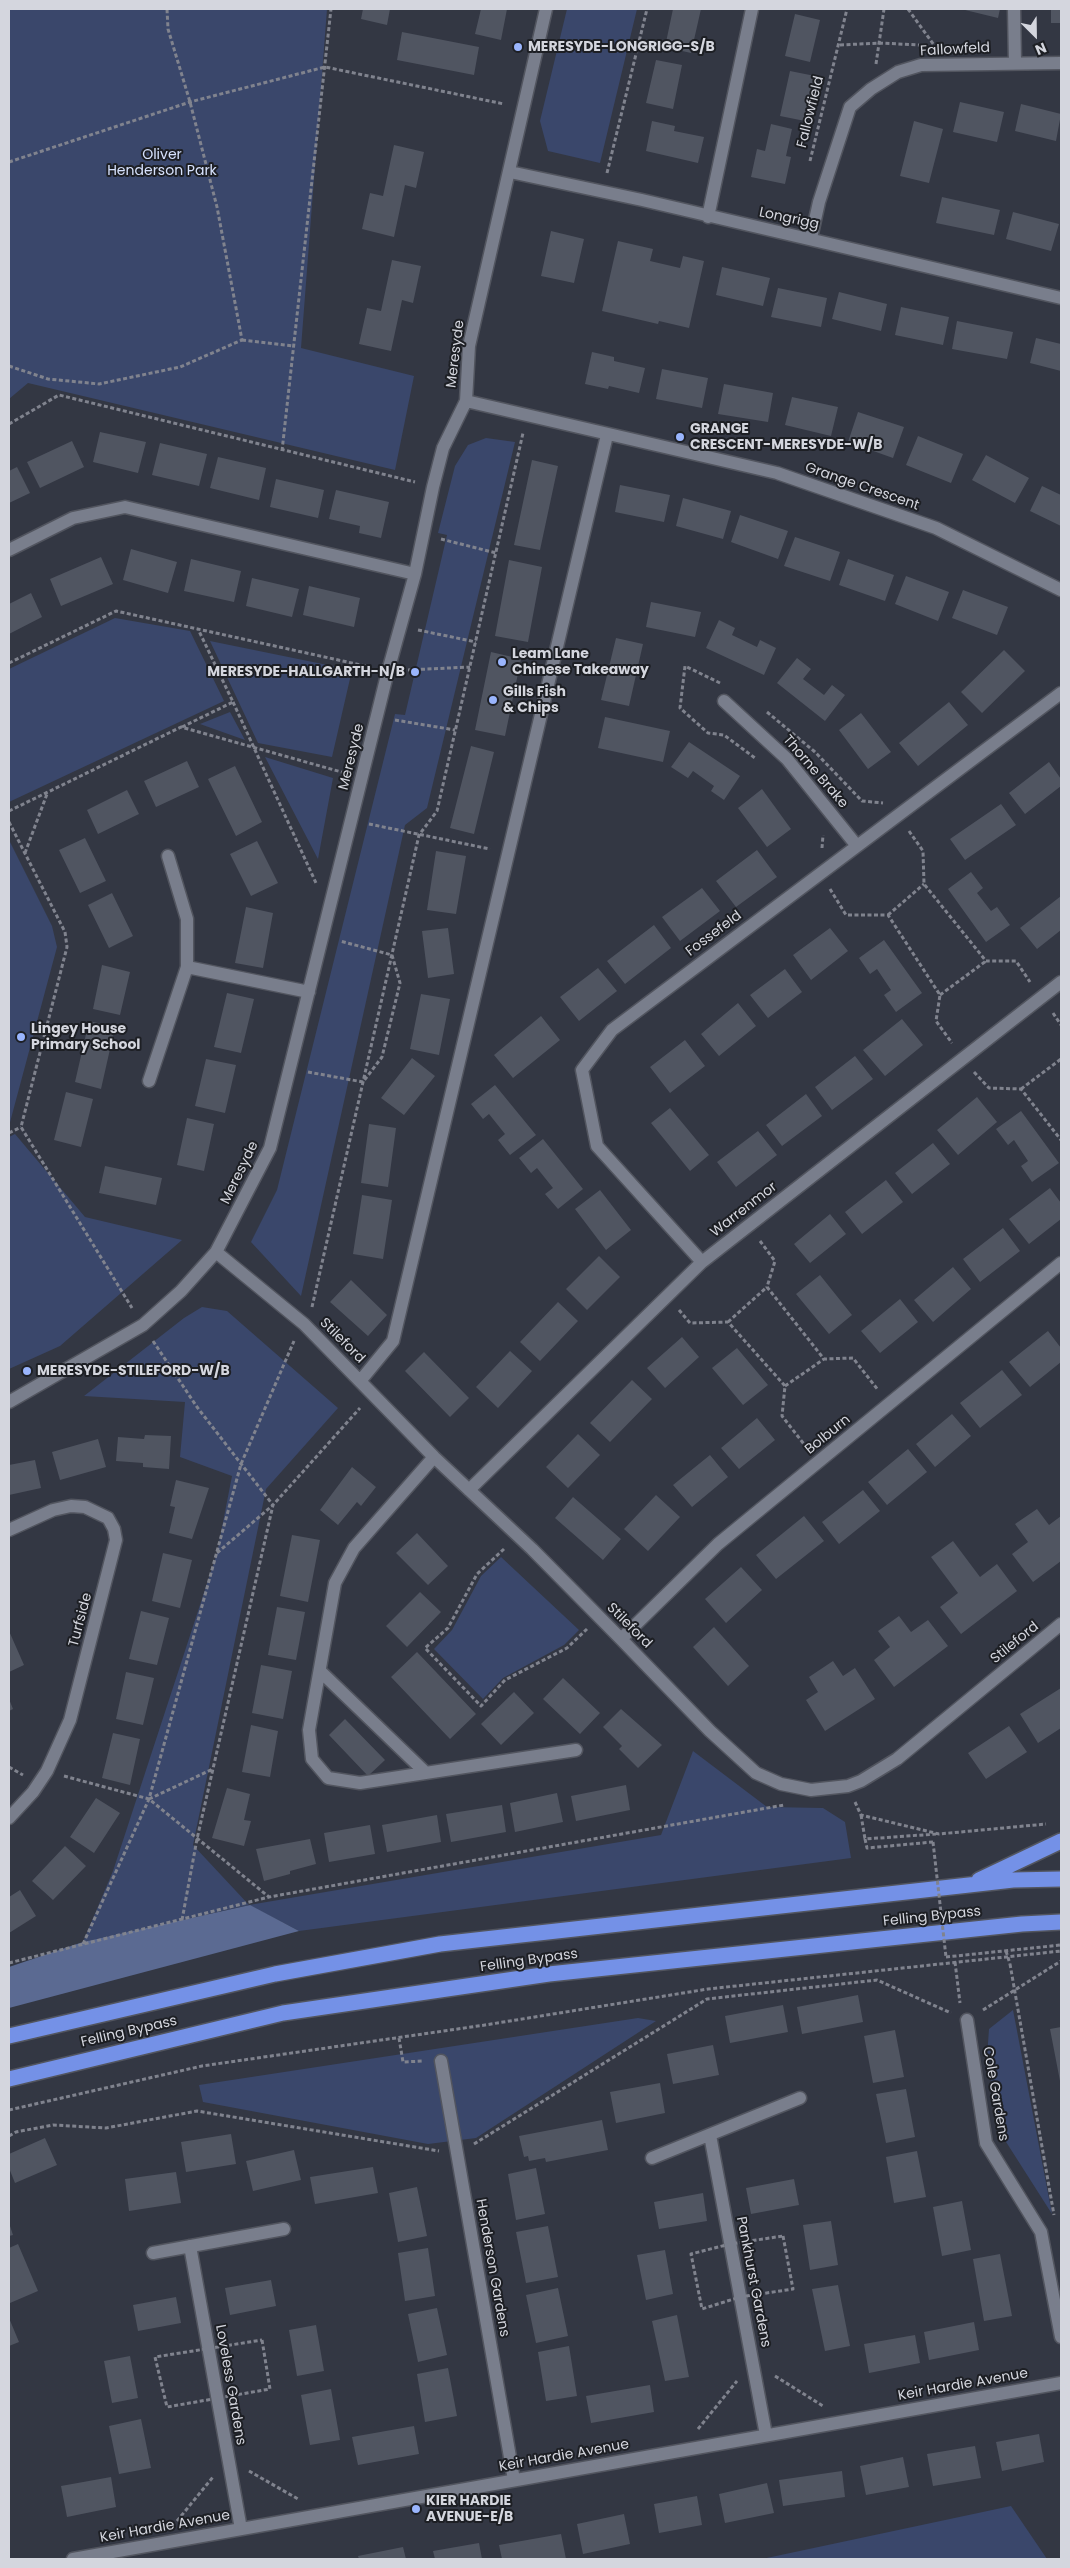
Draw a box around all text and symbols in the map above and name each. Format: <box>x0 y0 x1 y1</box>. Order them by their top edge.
north arrow <box>1010 10 1060 60</box>
text: N <box>1032 38 1050 60</box>
place label: MERESYDE-LONGRIGG-S/B <box>528 39 715 55</box>
street label: Fallowfeld <box>920 40 990 60</box>
marker: MERESYDE-LONGRIGG-S/B <box>512 41 524 53</box>
street label: Fallowfield <box>794 74 828 150</box>
park label: Oliver Henderson Park <box>107 147 217 180</box>
street label: Longrigg <box>757 204 821 234</box>
street label: Meresyde <box>444 319 468 389</box>
place label: GRANGE CRESCENT-MERESYDE-W/B <box>690 421 882 454</box>
marker: GRANGE CRESCENT-MERESYDE-W/B <box>674 431 686 443</box>
street label: Grange Crescent <box>803 460 921 514</box>
place label: Leam Lane Chinese Takeaway <box>512 646 649 679</box>
marker: Leam Lane Chinese Takeaway <box>496 656 508 668</box>
place label: MERESYDE-HALLGARTH-N/B <box>207 664 405 680</box>
marker: MERESYDE-HALLGARTH-N/B <box>409 666 421 678</box>
place label: Gills Fish & Chips <box>503 684 566 716</box>
marker: Gills Fish & Chips <box>487 694 499 706</box>
street label: Meresyde <box>336 722 368 792</box>
street label: Thorne Brake <box>779 732 851 812</box>
street label: Fossefeld <box>683 908 745 960</box>
place label: Lingey House Primary School <box>31 1021 140 1054</box>
marker: Lingey House Primary School <box>15 1031 27 1043</box>
street label: Meresyde <box>218 1139 262 1207</box>
street label: Warrenmor <box>707 1179 781 1241</box>
street label: Stileford <box>316 1315 368 1367</box>
place label: MERESYDE-STILEFORD-W/B <box>37 1363 230 1379</box>
marker: MERESYDE-STILEFORD-W/B <box>21 1365 33 1377</box>
street label: Bolburn <box>802 1412 854 1458</box>
street label: Turfside <box>66 1591 96 1649</box>
street label: Stileford <box>603 1600 655 1652</box>
street label: Stileford <box>988 1618 1042 1668</box>
street label: Felling Bypass <box>882 1904 982 1930</box>
street label: Felling Bypass <box>479 1946 579 1976</box>
street label: Felling Bypass <box>79 2013 179 2051</box>
street label: Cole Gardens <box>978 2045 1012 2143</box>
street label: Henderson Gardens <box>472 2198 512 2338</box>
street label: Pankhurst Gardens <box>732 2215 774 2349</box>
street label: Loveless Gardens <box>211 2323 249 2447</box>
street label: Keir Hardie Avenue <box>897 2365 1029 2405</box>
street label: Keir Hardie Avenue <box>498 2436 630 2476</box>
place label: KIER HARDIE AVENUE-E/B <box>426 2493 513 2526</box>
marker: KIER HARDIE AVENUE-E/B <box>410 2503 422 2515</box>
street label: Keir Hardie Avenue <box>99 2507 231 2547</box>

